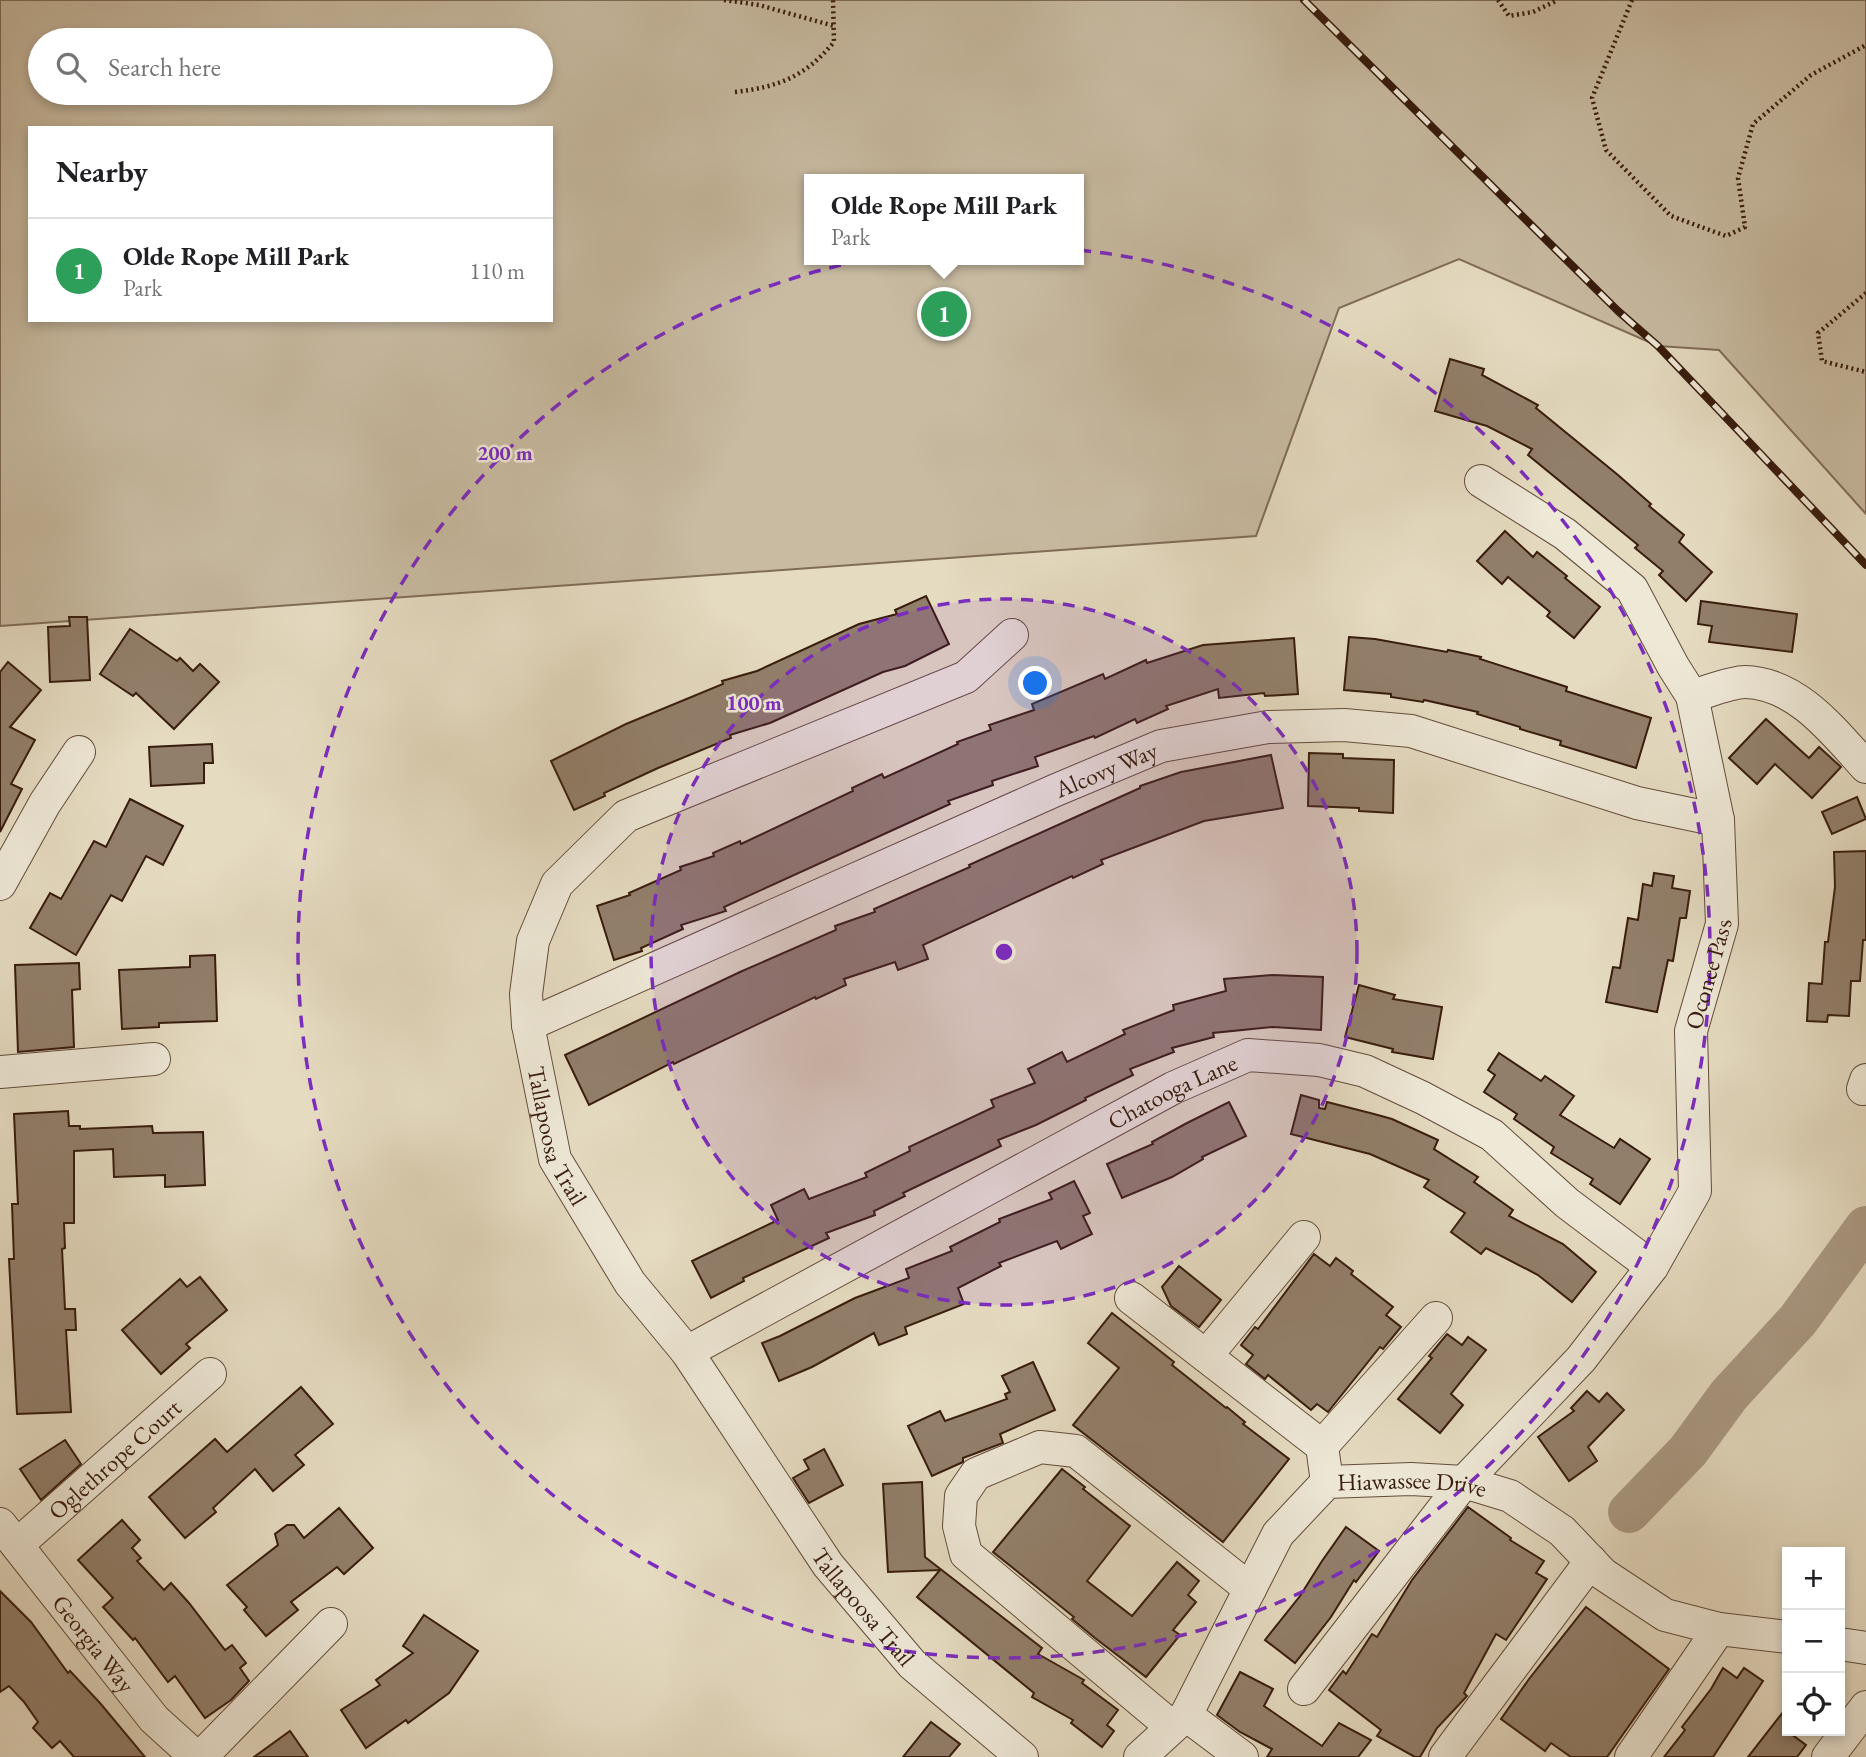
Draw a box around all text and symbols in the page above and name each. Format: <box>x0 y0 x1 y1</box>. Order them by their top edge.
search box <box>28 28 553 105</box>
icon: search <box>52 48 90 86</box>
text: Search here <box>108 50 221 84</box>
text: Nearby <box>56 152 148 191</box>
popup <box>804 174 1084 265</box>
text: Olde Rope Mill Park <box>831 188 1057 222</box>
text: Park <box>831 222 870 252</box>
text: Olde Rope Mill Park <box>123 239 349 273</box>
text: 1 <box>73 256 85 286</box>
text: 110 m <box>469 256 525 286</box>
text: Park <box>123 273 162 303</box>
pin: 1 <box>921 288 967 340</box>
text: 200 m <box>477 439 533 466</box>
your location <box>1018 666 1052 700</box>
text: 100 m <box>726 689 782 716</box>
street label: Alcovy Way <box>1049 734 1162 805</box>
street label: Oconee Pass <box>1677 919 1738 1033</box>
centre of rings <box>992 940 1016 964</box>
street label: Chatooga Lane <box>1102 1046 1242 1136</box>
street label: Tallapoosa Trail <box>521 1063 595 1211</box>
street label: Oglethrope Court <box>41 1391 188 1526</box>
street label: Hiawassee Drive <box>1337 1463 1491 1504</box>
street label: Tallapoosa Trail <box>805 1541 922 1672</box>
map controls <box>1782 1547 1845 1736</box>
button: + <box>1782 1547 1845 1610</box>
street label: Georgia Way <box>46 1588 143 1699</box>
button: − <box>1782 1610 1845 1673</box>
button: locate <box>1782 1673 1845 1736</box>

